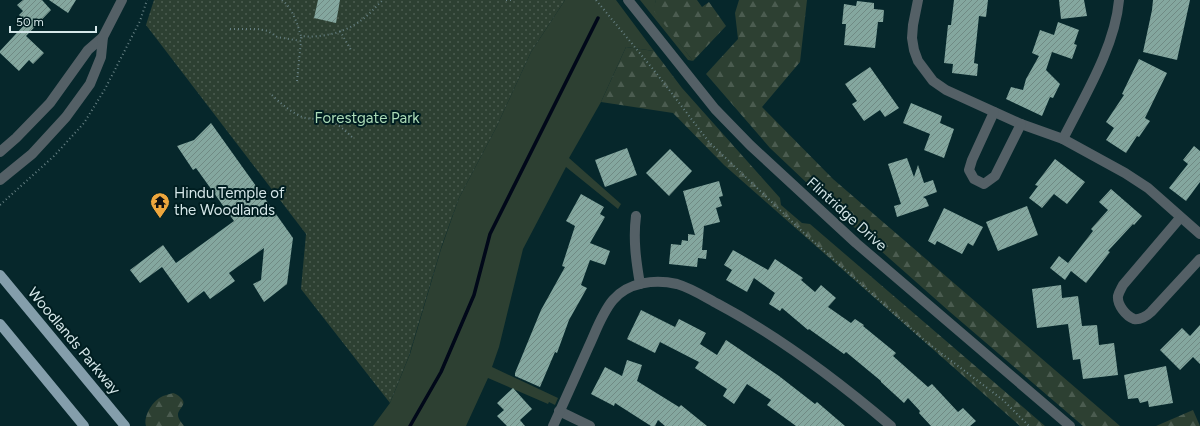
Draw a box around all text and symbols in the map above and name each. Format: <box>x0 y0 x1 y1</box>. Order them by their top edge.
scale bar <box>10 8 96 34</box>
text: 50 m <box>16 15 44 29</box>
park label: Forestgate Park <box>314 109 420 127</box>
street label: Flintridge Drive <box>803 173 891 255</box>
place label: Hindu Temple of the Woodlands <box>174 184 285 219</box>
temple icon: Hindu Temple of the Woodlands <box>149 191 171 219</box>
street label: Woodlands Parkway <box>24 284 124 398</box>

